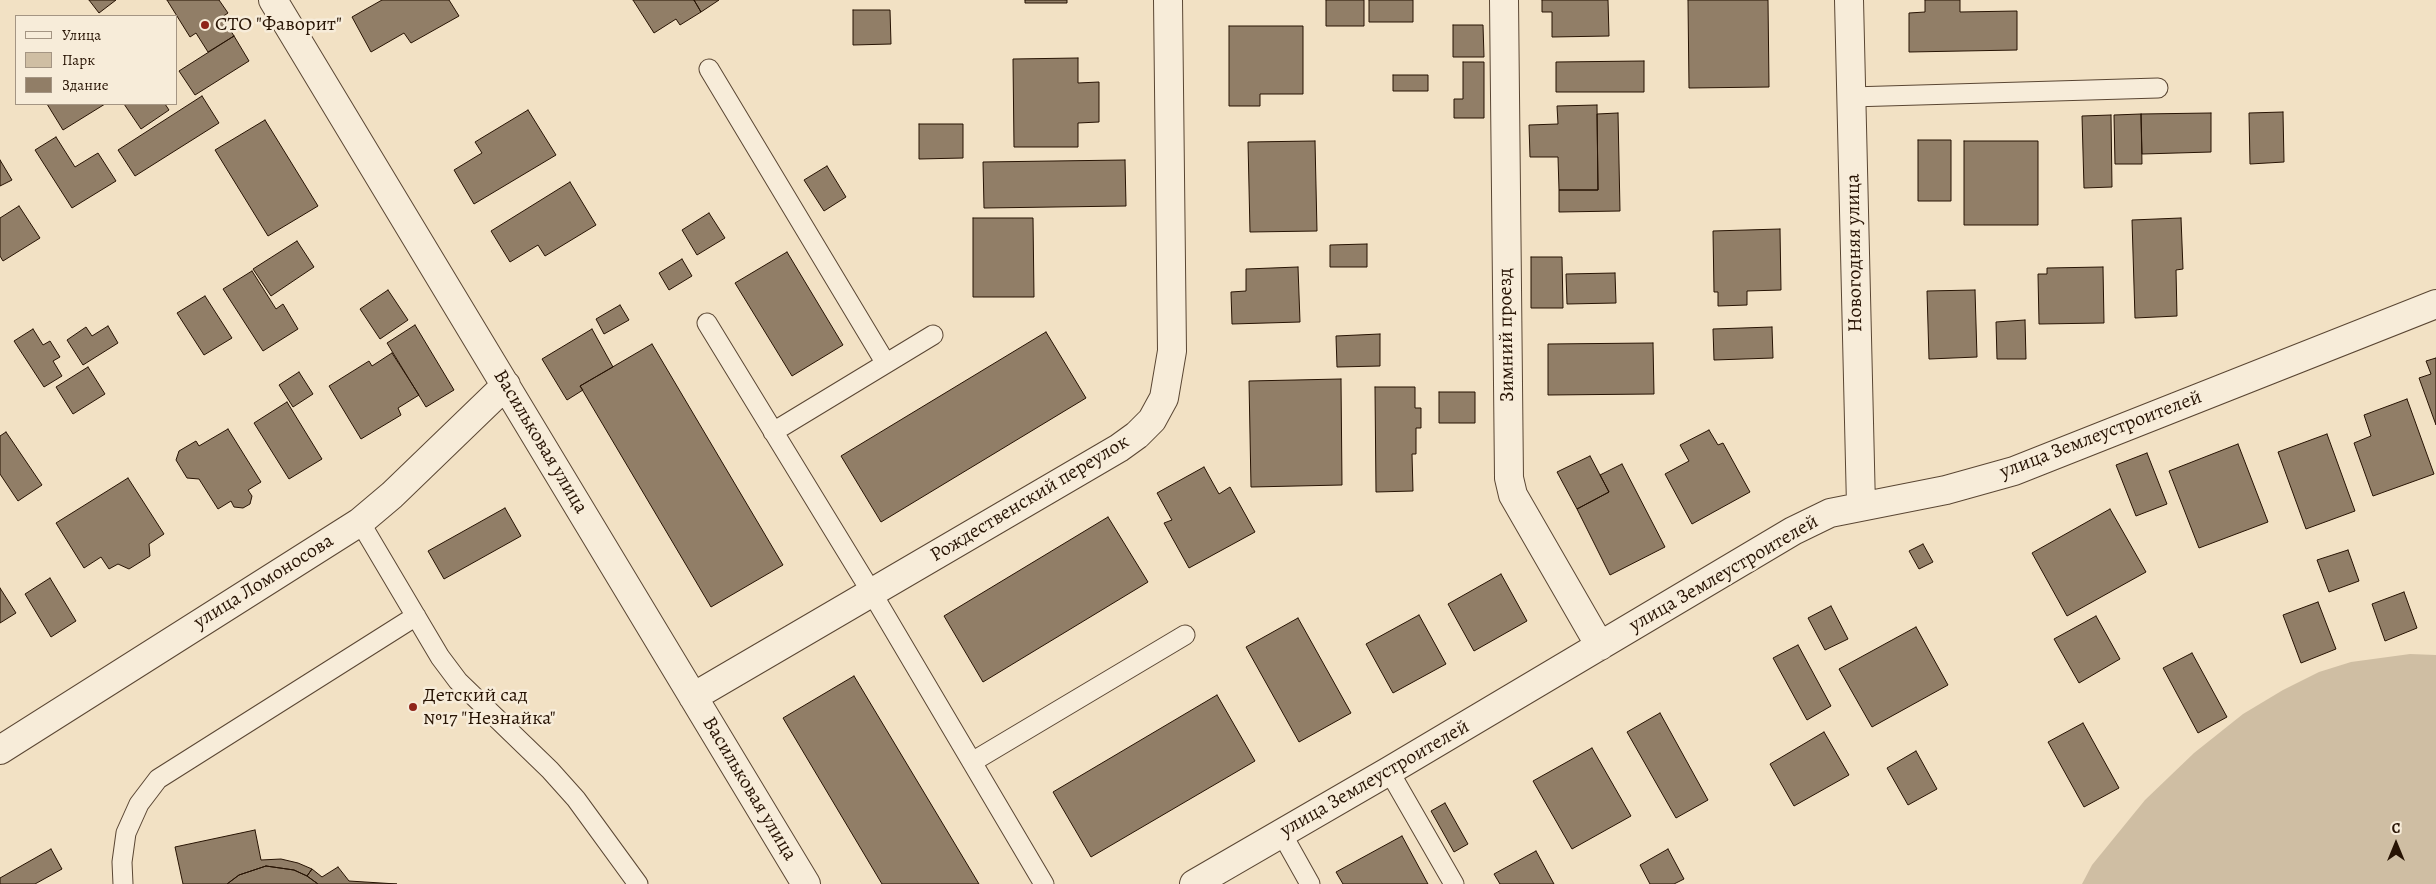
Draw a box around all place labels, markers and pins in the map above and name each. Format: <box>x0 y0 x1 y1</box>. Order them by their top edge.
place label: СТО "Фаворит" <box>215 13 342 37</box>
marker: СТО "Фаворит" <box>199 19 211 31</box>
place label: Детский сад №17 "Незнайка" <box>423 684 556 731</box>
marker: Детский сад №17 "Незнайка" <box>407 701 419 713</box>

